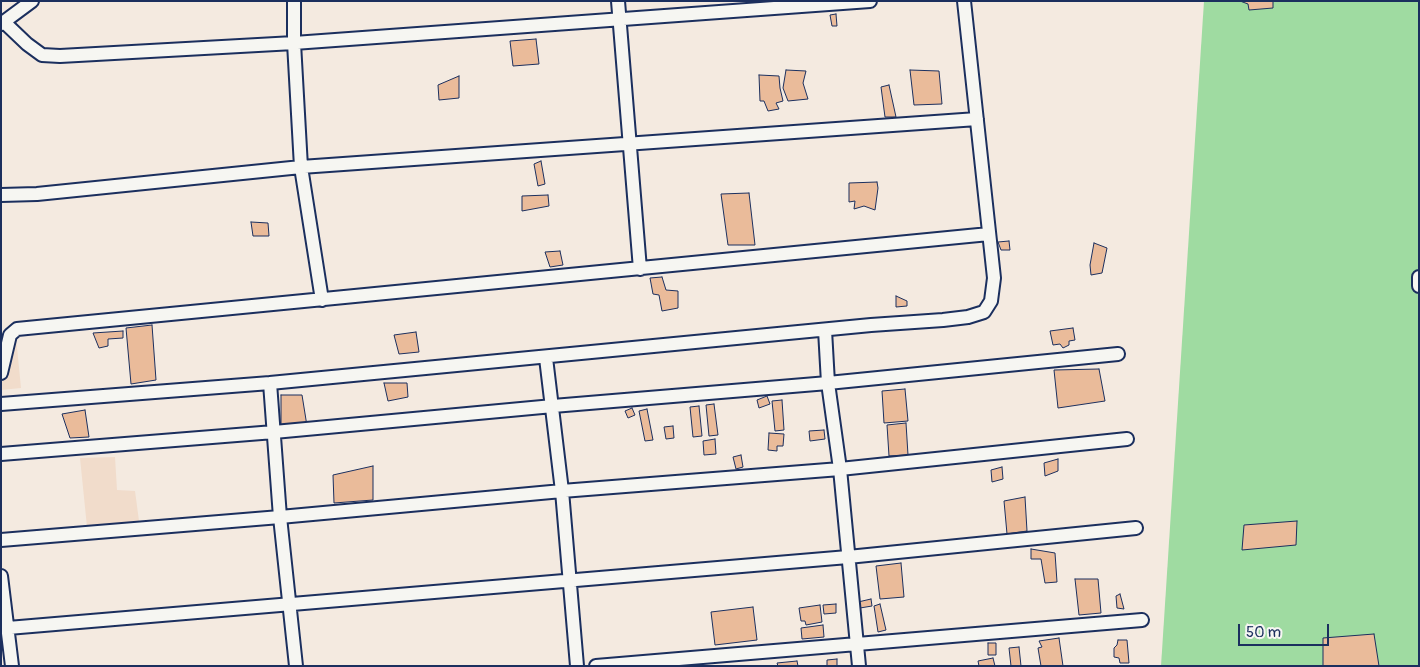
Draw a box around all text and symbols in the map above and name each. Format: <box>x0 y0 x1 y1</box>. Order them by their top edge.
scale bar <box>1240 614 1331 646</box>
text: 50 m <box>1246 623 1281 642</box>

